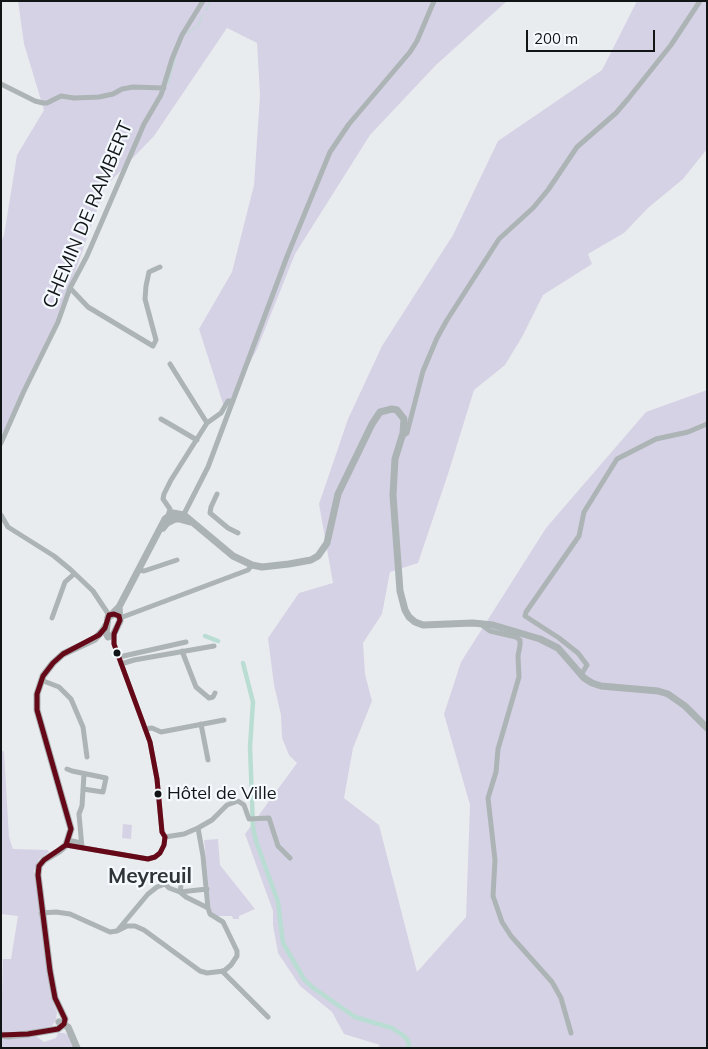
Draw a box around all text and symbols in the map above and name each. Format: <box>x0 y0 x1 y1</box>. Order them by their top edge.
scale bar <box>528 20 657 52</box>
text: 200 m <box>534 29 578 48</box>
street label: CHEMIN DE RAMBERT <box>38 118 138 312</box>
unlabelled marker <box>112 648 122 658</box>
place label: Hôtel de Ville <box>167 783 276 805</box>
marker: Hôtel de Ville <box>153 789 163 799</box>
district label: Meyreuil <box>108 864 192 890</box>

